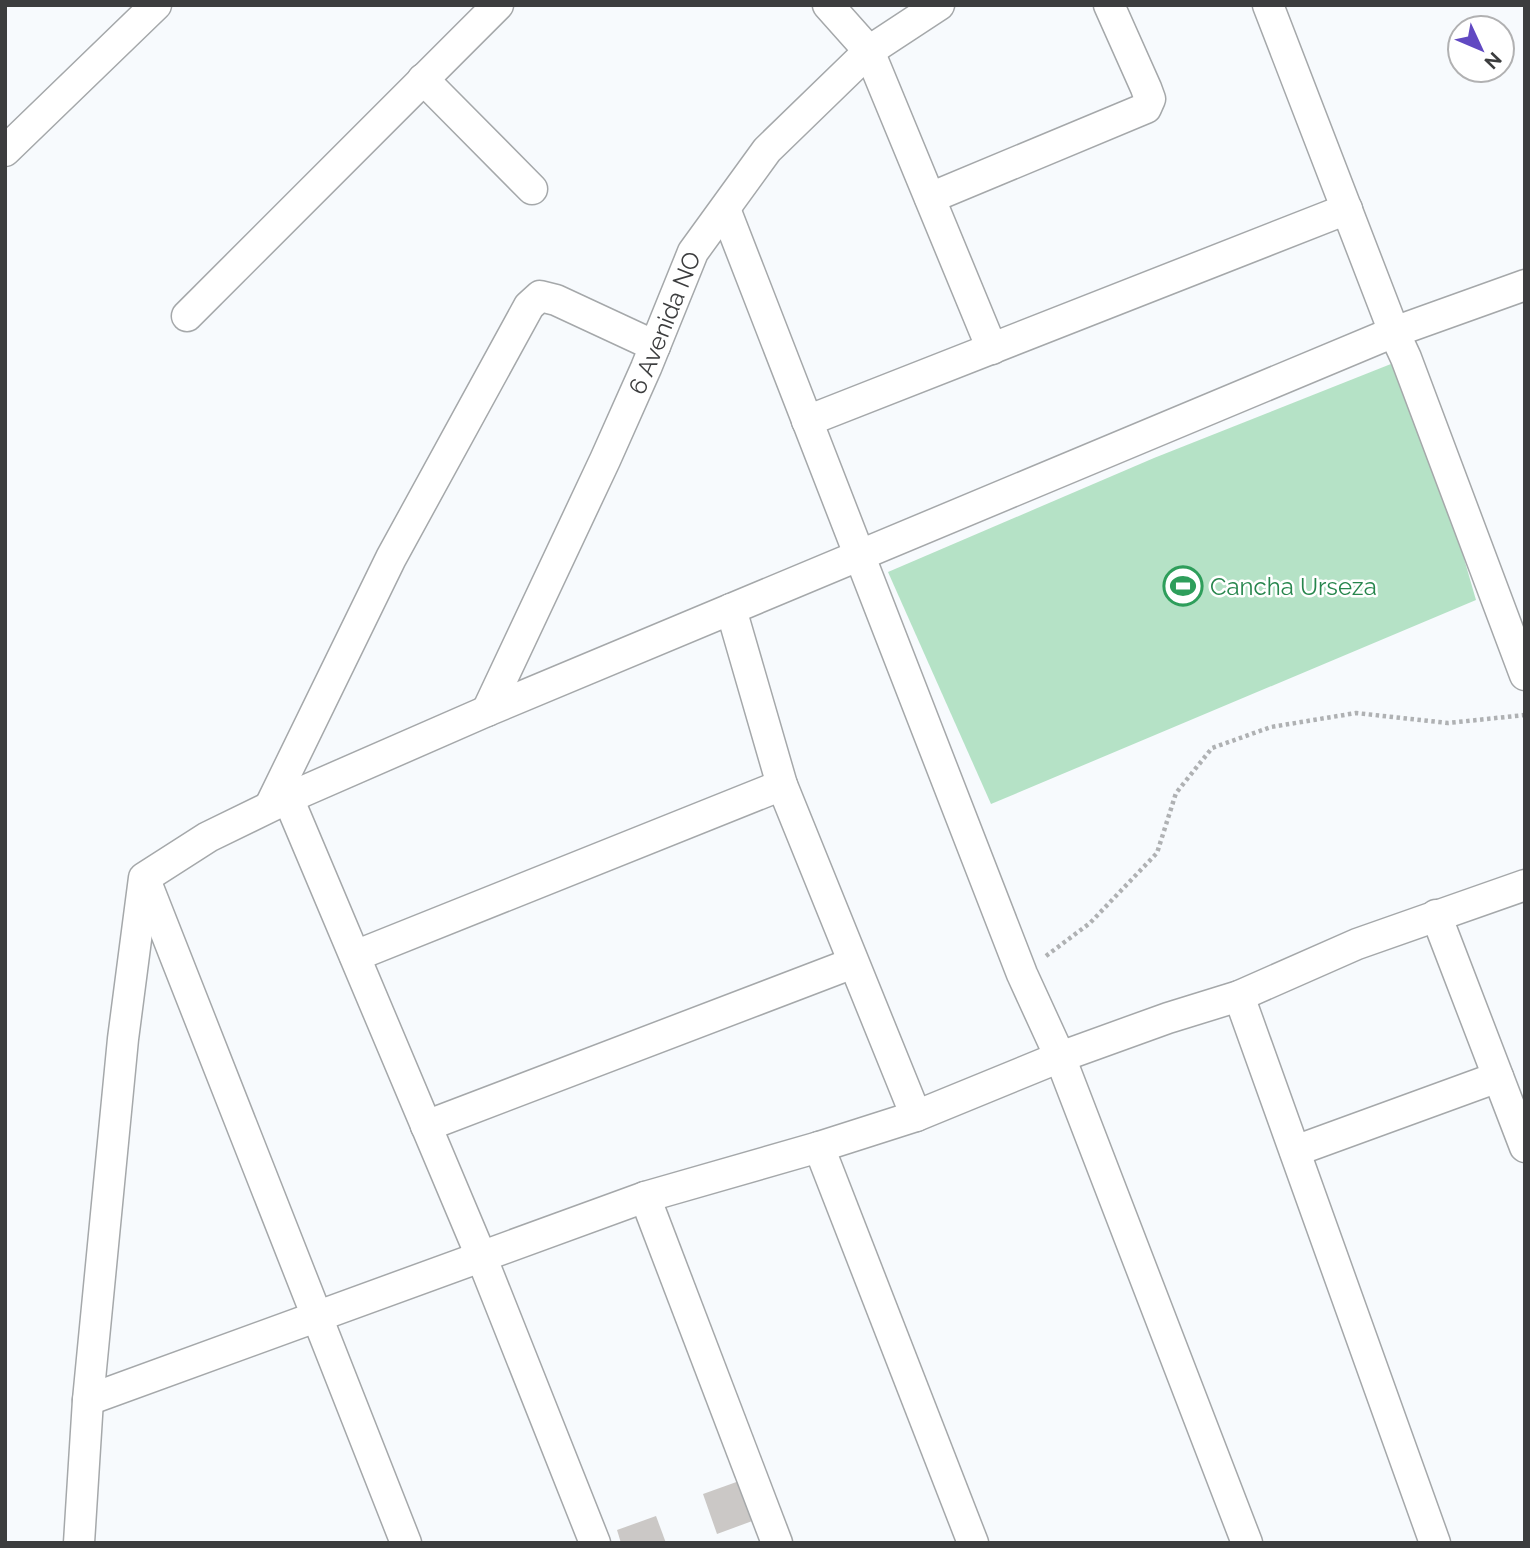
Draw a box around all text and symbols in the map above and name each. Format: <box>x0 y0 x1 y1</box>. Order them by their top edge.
north arrow <box>1446 14 1516 84</box>
text: N <box>1480 48 1506 74</box>
street label: 6 Avenida NO <box>622 247 706 399</box>
sports icon: Cancha Urseza <box>1162 565 1204 607</box>
place label: Cancha Urseza <box>1210 572 1377 601</box>

